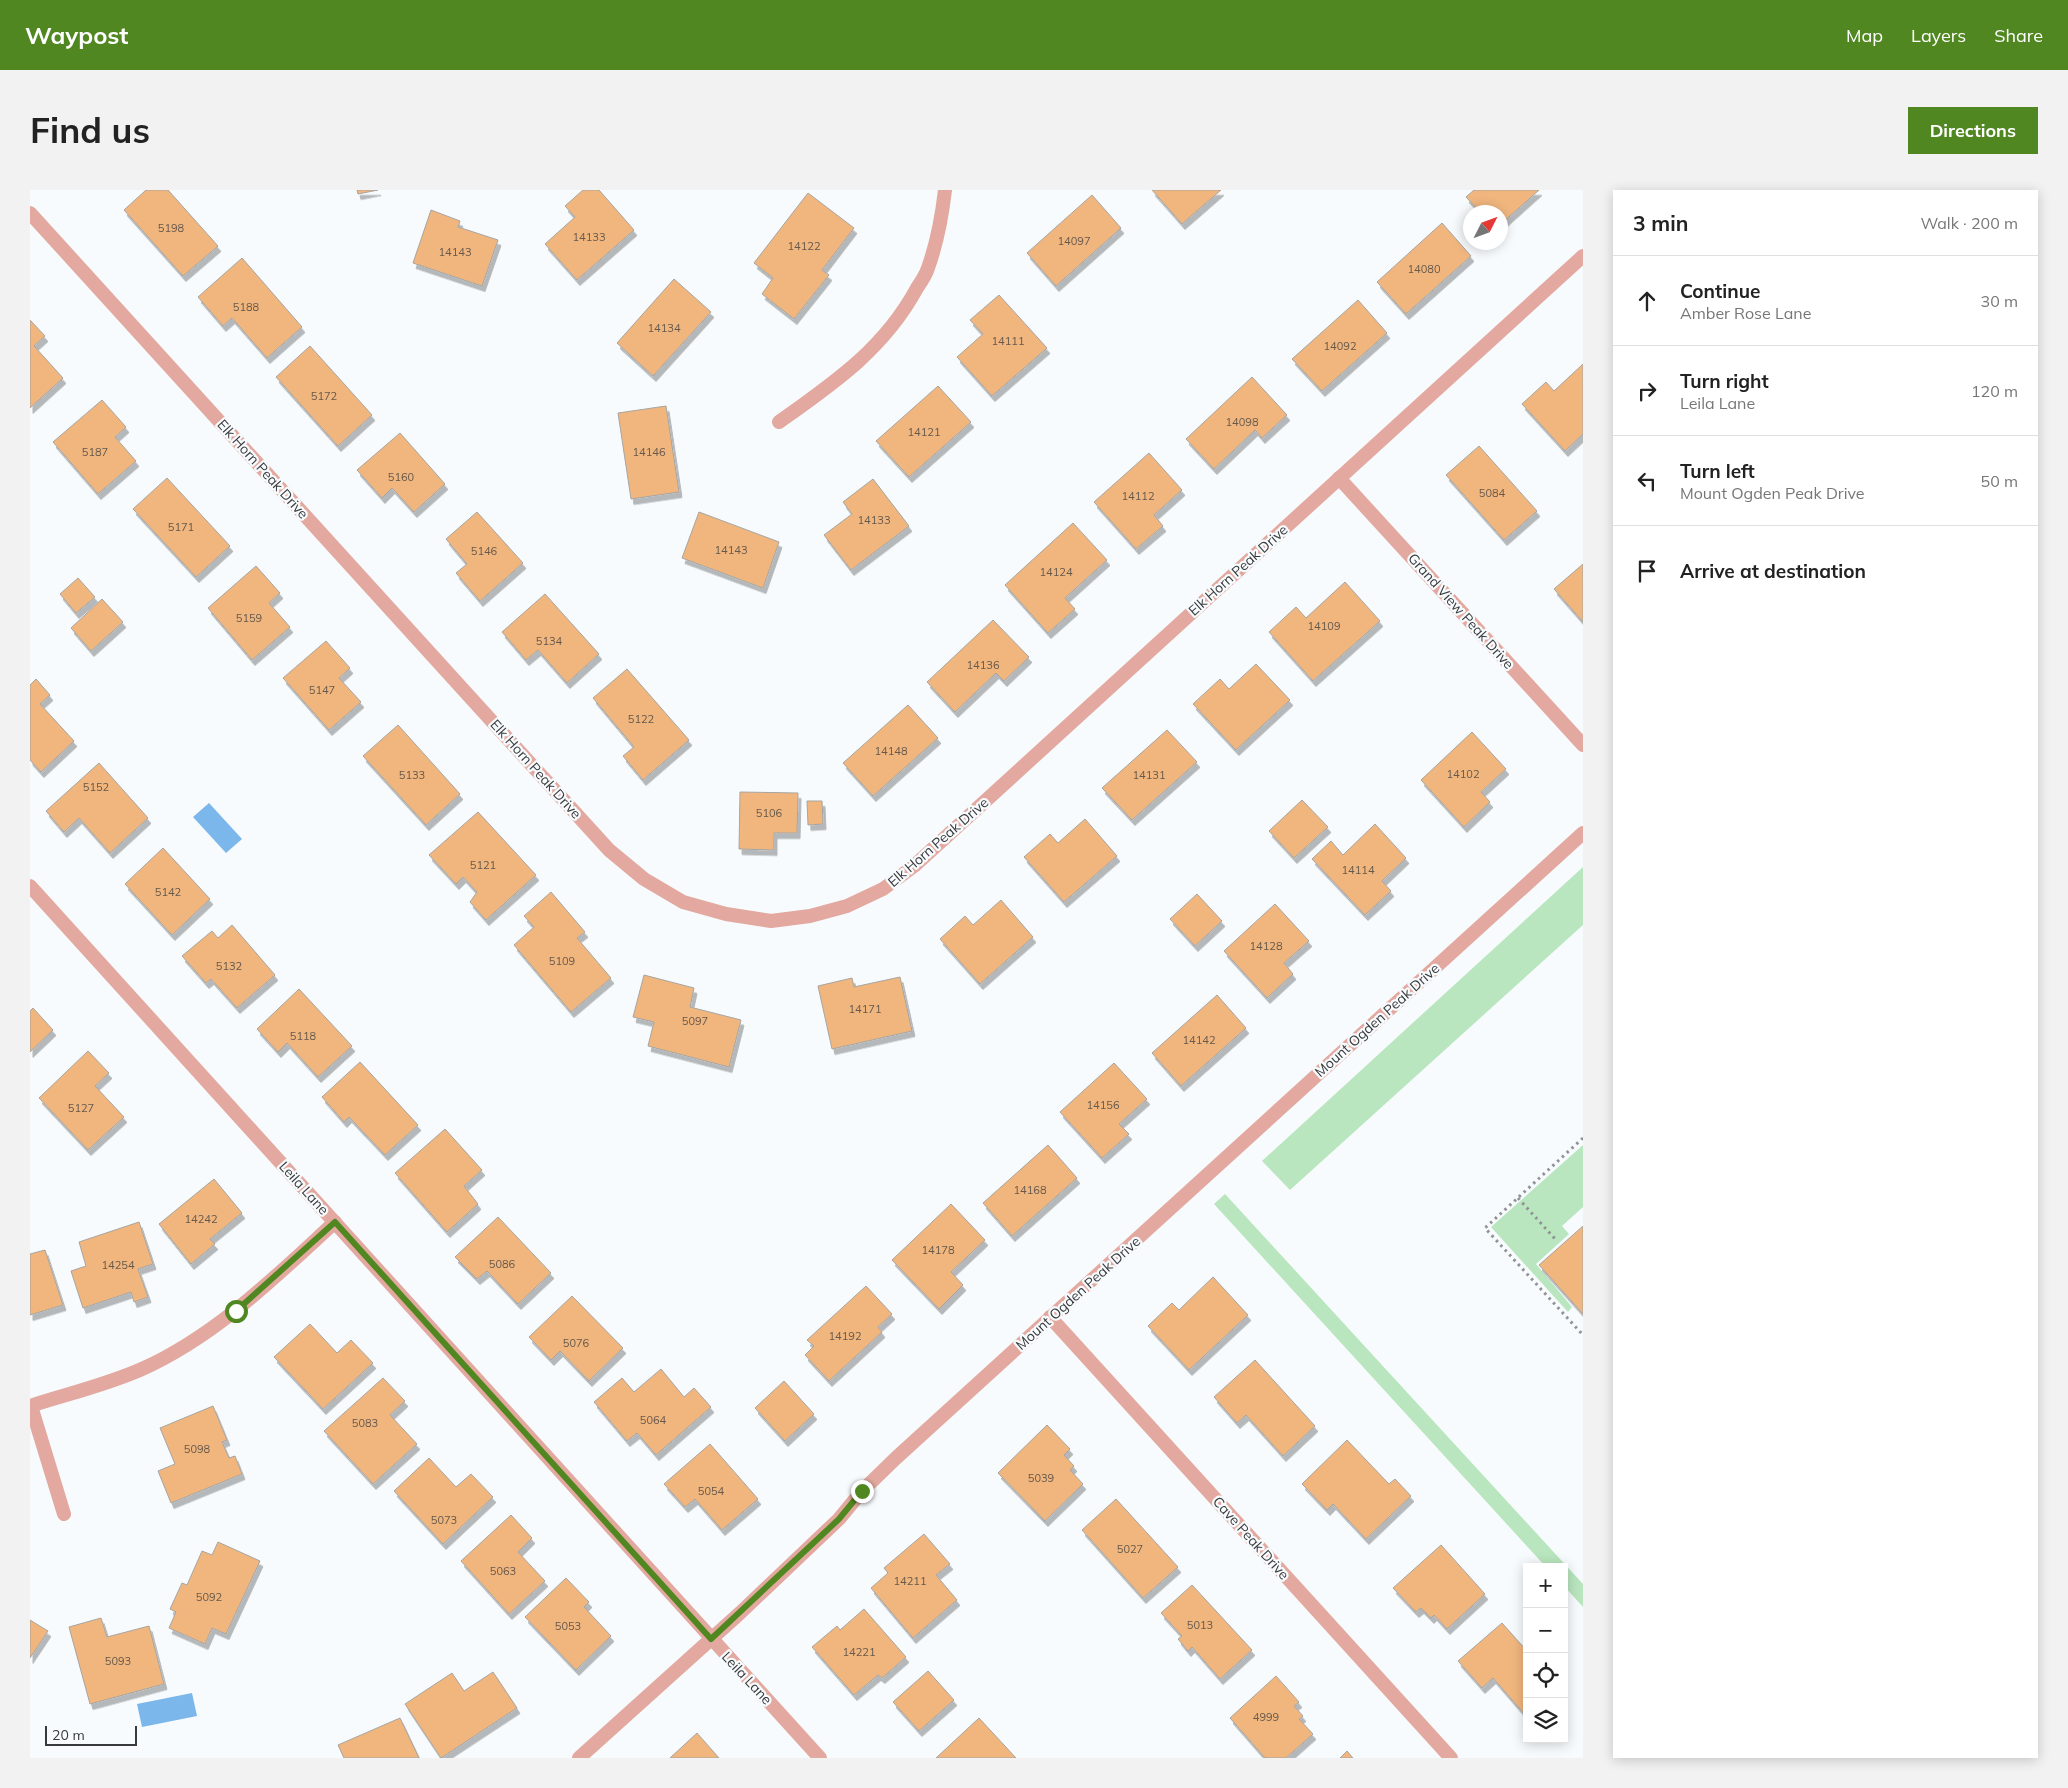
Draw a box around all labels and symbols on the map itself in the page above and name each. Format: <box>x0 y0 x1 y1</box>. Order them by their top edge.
north arrow <box>1463 205 1508 250</box>
house number: 5198 <box>158 221 185 235</box>
house number: 14133 <box>573 230 606 244</box>
house number: 14097 <box>1058 234 1091 248</box>
house number: 14122 <box>788 239 821 253</box>
house number: 14143 <box>439 245 472 259</box>
house number: 14080 <box>1408 262 1441 276</box>
house number: 5188 <box>233 300 260 314</box>
house number: 14134 <box>648 321 681 335</box>
house number: 14111 <box>992 334 1025 348</box>
house number: 14092 <box>1324 339 1357 353</box>
house number: 5172 <box>311 389 338 403</box>
house number: 14098 <box>1226 415 1259 429</box>
street label: Elk Horn Peak Drive <box>214 416 312 522</box>
house number: 14121 <box>908 425 941 439</box>
house number: 5187 <box>82 445 108 459</box>
house number: 14146 <box>633 445 666 459</box>
house number: 5160 <box>388 470 415 484</box>
house number: 5084 <box>1479 486 1506 500</box>
house number: 14112 <box>1122 489 1155 503</box>
house number: 14133 <box>858 513 891 527</box>
house number: 5171 <box>168 520 194 534</box>
street label: Elk Horn Peak Drive <box>1185 521 1291 619</box>
house number: 14143 <box>715 543 748 557</box>
house number: 5146 <box>471 544 498 558</box>
street label: Grand View Peak Drive <box>1404 549 1518 673</box>
house number: 14124 <box>1040 565 1073 579</box>
house number: 5159 <box>236 611 262 625</box>
house number: 14109 <box>1308 619 1341 633</box>
house number: 5134 <box>536 634 563 648</box>
house number: 14136 <box>967 658 1000 672</box>
house number: 5147 <box>309 683 335 697</box>
house number: 5122 <box>628 712 655 726</box>
street label: Elk Horn Peak Drive <box>487 716 585 822</box>
house number: 14148 <box>875 744 908 758</box>
house number: 14102 <box>1447 767 1480 781</box>
house number: 5133 <box>399 768 425 782</box>
house number: 14131 <box>1133 768 1166 782</box>
house number: 5152 <box>83 780 110 794</box>
street label: Elk Horn Peak Drive <box>884 793 992 891</box>
house number: 5106 <box>756 806 783 820</box>
house number: 5121 <box>470 858 496 872</box>
house number: 14114 <box>1342 863 1375 877</box>
house number: 5142 <box>155 885 182 899</box>
house number: 14128 <box>1250 939 1283 953</box>
house number: 5109 <box>549 954 575 968</box>
house number: 5132 <box>216 959 243 973</box>
street label: Mount Ogden Peak Drive <box>1311 959 1443 1081</box>
house number: 14171 <box>849 1002 882 1016</box>
house number: 5097 <box>682 1014 708 1028</box>
house number: 5118 <box>290 1029 317 1043</box>
house number: 14142 <box>1183 1033 1216 1047</box>
house number: 14156 <box>1087 1098 1120 1112</box>
house number: 5127 <box>68 1101 94 1115</box>
street label: Leila Lane <box>275 1158 333 1218</box>
house number: 14168 <box>1014 1183 1047 1197</box>
house number: 14242 <box>185 1212 218 1226</box>
street label: Mount Ogden Peak Drive <box>1012 1232 1144 1354</box>
house number: 14178 <box>922 1243 955 1257</box>
house number: 5086 <box>489 1257 516 1271</box>
house number: 14254 <box>102 1258 135 1272</box>
route start <box>225 1300 248 1323</box>
house number: 14192 <box>829 1329 862 1343</box>
house number: 5076 <box>563 1336 590 1350</box>
house number: 5064 <box>640 1413 667 1427</box>
house number: 5083 <box>352 1416 378 1430</box>
house number: 5098 <box>184 1442 211 1456</box>
house number: 5039 <box>1028 1471 1054 1485</box>
route end <box>851 1480 874 1503</box>
house number: 5054 <box>698 1484 725 1498</box>
street label: Cave Peak Drive <box>1209 1493 1293 1583</box>
house number: 5073 <box>431 1513 457 1527</box>
house number: 5027 <box>1117 1542 1143 1556</box>
house number: 5063 <box>490 1564 516 1578</box>
house number: 14211 <box>894 1574 927 1588</box>
house number: 5092 <box>196 1590 223 1604</box>
house number: 5013 <box>1187 1618 1213 1632</box>
house number: 5053 <box>555 1619 581 1633</box>
house number: 14221 <box>843 1645 876 1659</box>
street label: Leila Lane <box>718 1648 776 1708</box>
house number: 5093 <box>105 1654 131 1668</box>
house number: 4999 <box>1253 1710 1279 1724</box>
scale bar <box>45 1723 138 1746</box>

